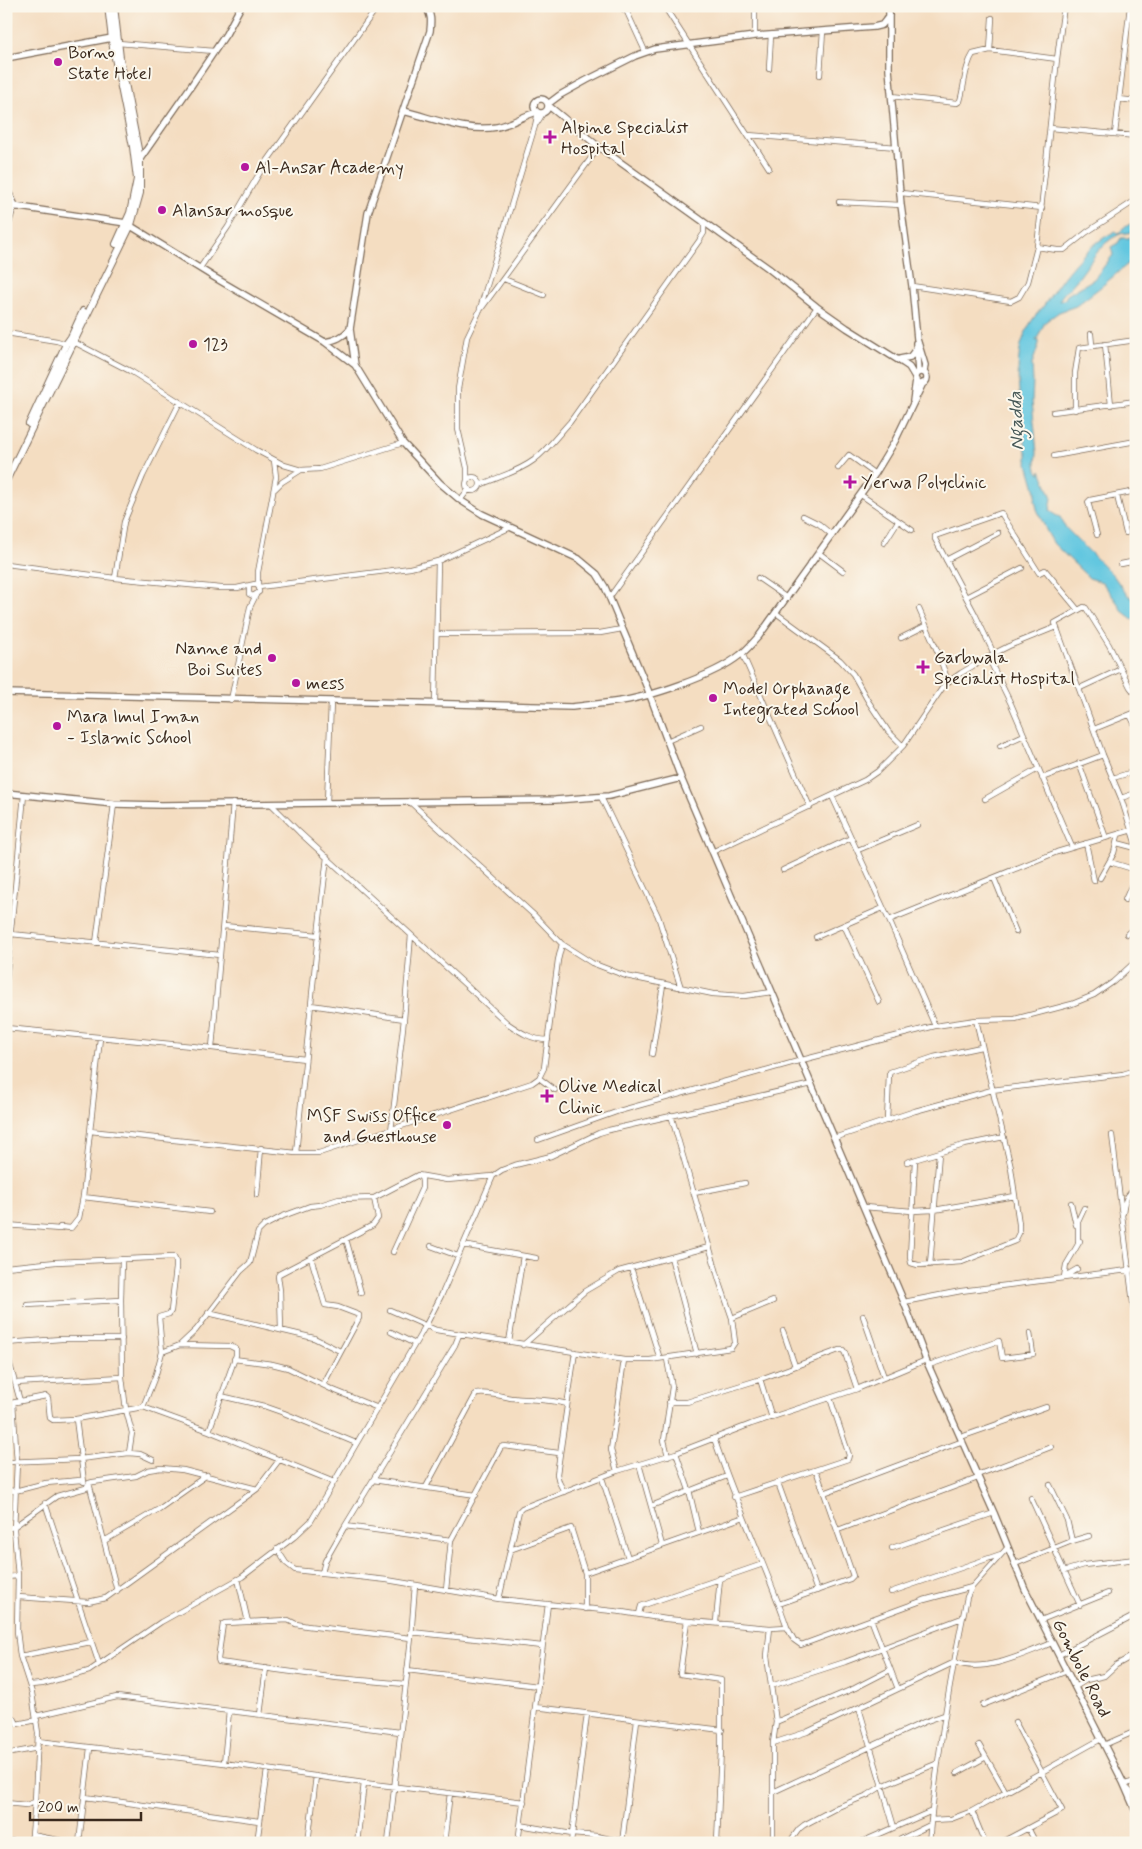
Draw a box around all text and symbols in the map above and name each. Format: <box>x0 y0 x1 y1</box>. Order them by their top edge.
place label: Borno State Hotel <box>68 41 151 86</box>
marker: Borno State Hotel <box>52 56 64 68</box>
place label: Alpine Specialist Hospital <box>561 116 689 161</box>
marker: Alpine Specialist Hospital <box>543 130 557 144</box>
place label: Al-Ansar Academy <box>255 156 404 180</box>
marker: Al-Ansar Academy <box>239 161 251 173</box>
place label: Alansar mosque <box>172 199 293 223</box>
marker: Alansar mosque <box>156 204 168 216</box>
place label: 123 <box>203 333 228 357</box>
marker: 123 <box>187 338 199 350</box>
water label: Ngadda <box>1003 390 1032 451</box>
place label: Yerwa Polyclinic <box>861 471 987 495</box>
marker: Yerwa Polyclinic <box>843 475 857 489</box>
place label: Nanne and Boi Suites <box>175 637 262 682</box>
place label: Garbwala Specialist Hospital <box>934 646 1075 691</box>
marker: Nanne and Boi Suites <box>266 652 278 664</box>
marker: Garbwala Specialist Hospital <box>916 660 930 674</box>
place label: mess <box>306 672 344 696</box>
marker: mess <box>290 677 302 689</box>
place label: Model Orphanage Integrated School <box>723 677 859 723</box>
marker: Model Orphanage Integrated School <box>707 692 719 704</box>
place label: Mara Imul Iman - Islamic School <box>67 705 199 750</box>
marker: Mara Imul Iman - Islamic School <box>51 720 63 732</box>
place label: Olive Medical Clinic <box>558 1075 662 1120</box>
marker: Olive Medical Clinic <box>540 1089 554 1103</box>
place label: MSF Swiss Office and Guesthouse <box>307 1104 437 1149</box>
marker: MSF Swiss Office and Guesthouse <box>441 1119 453 1131</box>
street label: Gombole Road <box>1046 1615 1116 1722</box>
scale bar <box>30 1789 141 1821</box>
text: 200 m <box>38 1798 79 1818</box>

